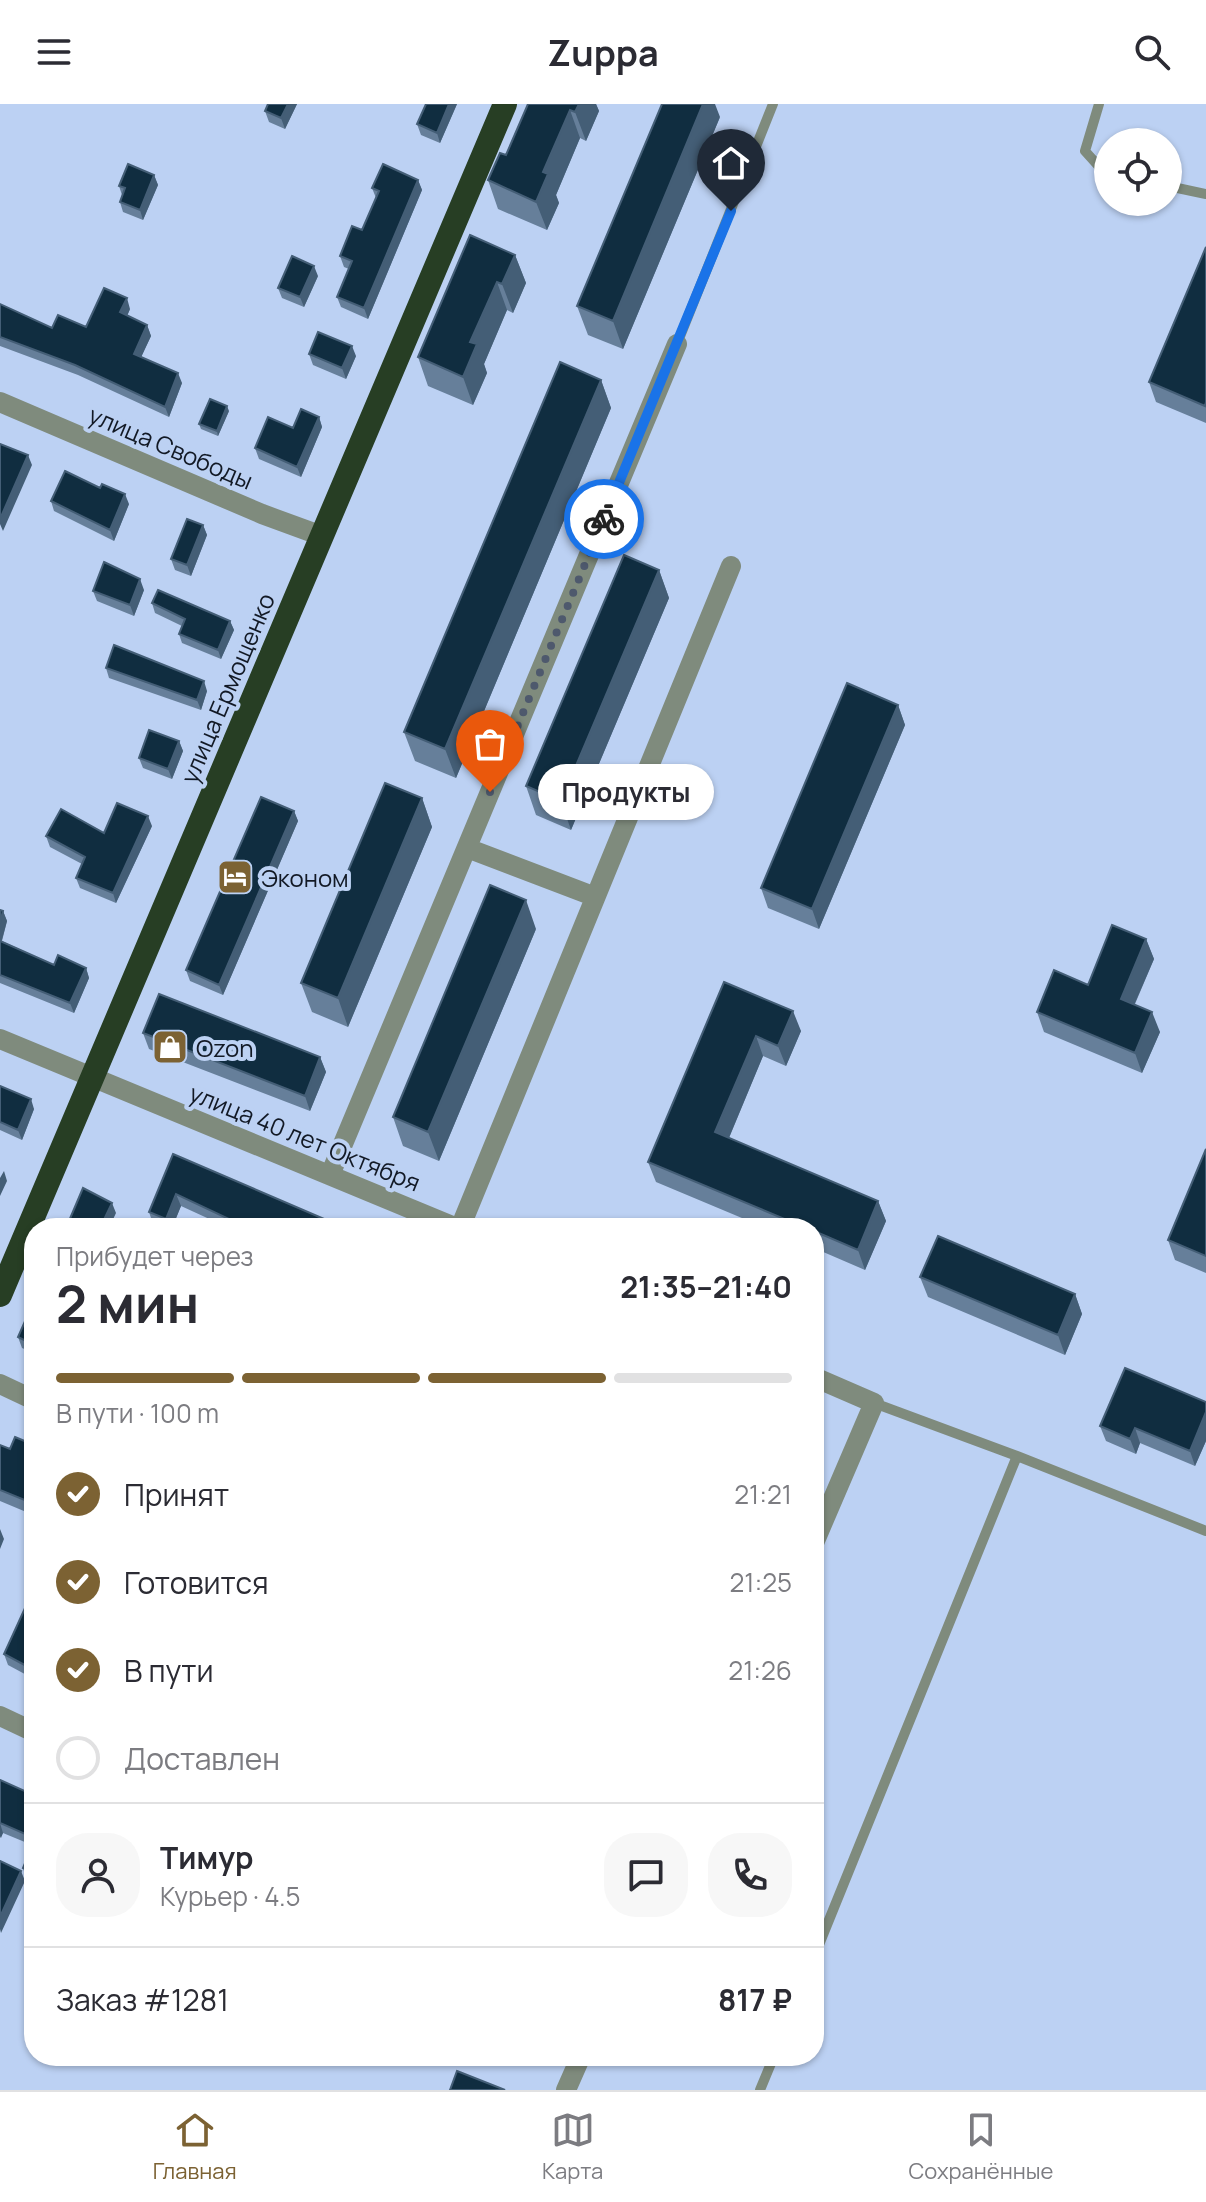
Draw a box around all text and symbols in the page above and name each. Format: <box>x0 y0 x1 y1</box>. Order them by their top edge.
text: Zuppa <box>547 28 659 77</box>
icon: menu <box>32 30 76 74</box>
icon: search <box>1130 30 1174 74</box>
map controls <box>1094 128 1182 216</box>
button: locate <box>1094 128 1182 216</box>
pin <box>697 129 765 211</box>
icon: home <box>709 141 753 185</box>
street label: улица Свободы <box>84 398 258 496</box>
courier <box>564 479 644 559</box>
icon: bike <box>582 497 626 541</box>
street label: улица Ермощенко <box>172 588 282 788</box>
pin <box>456 710 524 792</box>
icon: bag <box>468 722 512 766</box>
callout: Продукты <box>538 764 714 820</box>
text: Продукты <box>562 774 690 810</box>
hotel icon: Эконом <box>216 858 254 896</box>
place label: Эконом <box>261 861 349 894</box>
shop icon: Ozon <box>151 1028 189 1066</box>
place label: Ozon <box>196 1031 254 1064</box>
street label: улица 40 лет Октября <box>185 1076 425 1198</box>
text: Прибудет через <box>56 1238 254 1274</box>
text: 21:35–21:40 <box>620 1266 792 1307</box>
text: 2 мин <box>56 1268 199 1339</box>
text: В пути · 100 m <box>56 1395 219 1431</box>
icon: check <box>56 1472 100 1516</box>
text: Принят <box>124 1474 229 1515</box>
text: 21:21 <box>734 1476 792 1512</box>
icon: check <box>56 1560 100 1604</box>
text: Готовится <box>124 1562 269 1603</box>
text: 21:25 <box>729 1564 792 1600</box>
icon: check <box>56 1648 100 1692</box>
text: В пути <box>124 1650 214 1691</box>
text: 21:26 <box>728 1652 792 1688</box>
text: Доставлен <box>124 1738 280 1779</box>
button: person <box>56 1833 140 1917</box>
button: chat <box>604 1833 688 1917</box>
button: phone <box>708 1833 792 1917</box>
text: Тимур <box>160 1837 253 1878</box>
text: Курьер · 4.5 <box>160 1878 301 1914</box>
text: Заказ #1281 <box>56 1979 229 2020</box>
text: 817 ₽ <box>718 1979 792 2020</box>
tab: Главная <box>153 2108 237 2186</box>
tab: Карта <box>542 2108 603 2186</box>
tab: Сохранённые <box>908 2108 1053 2186</box>

